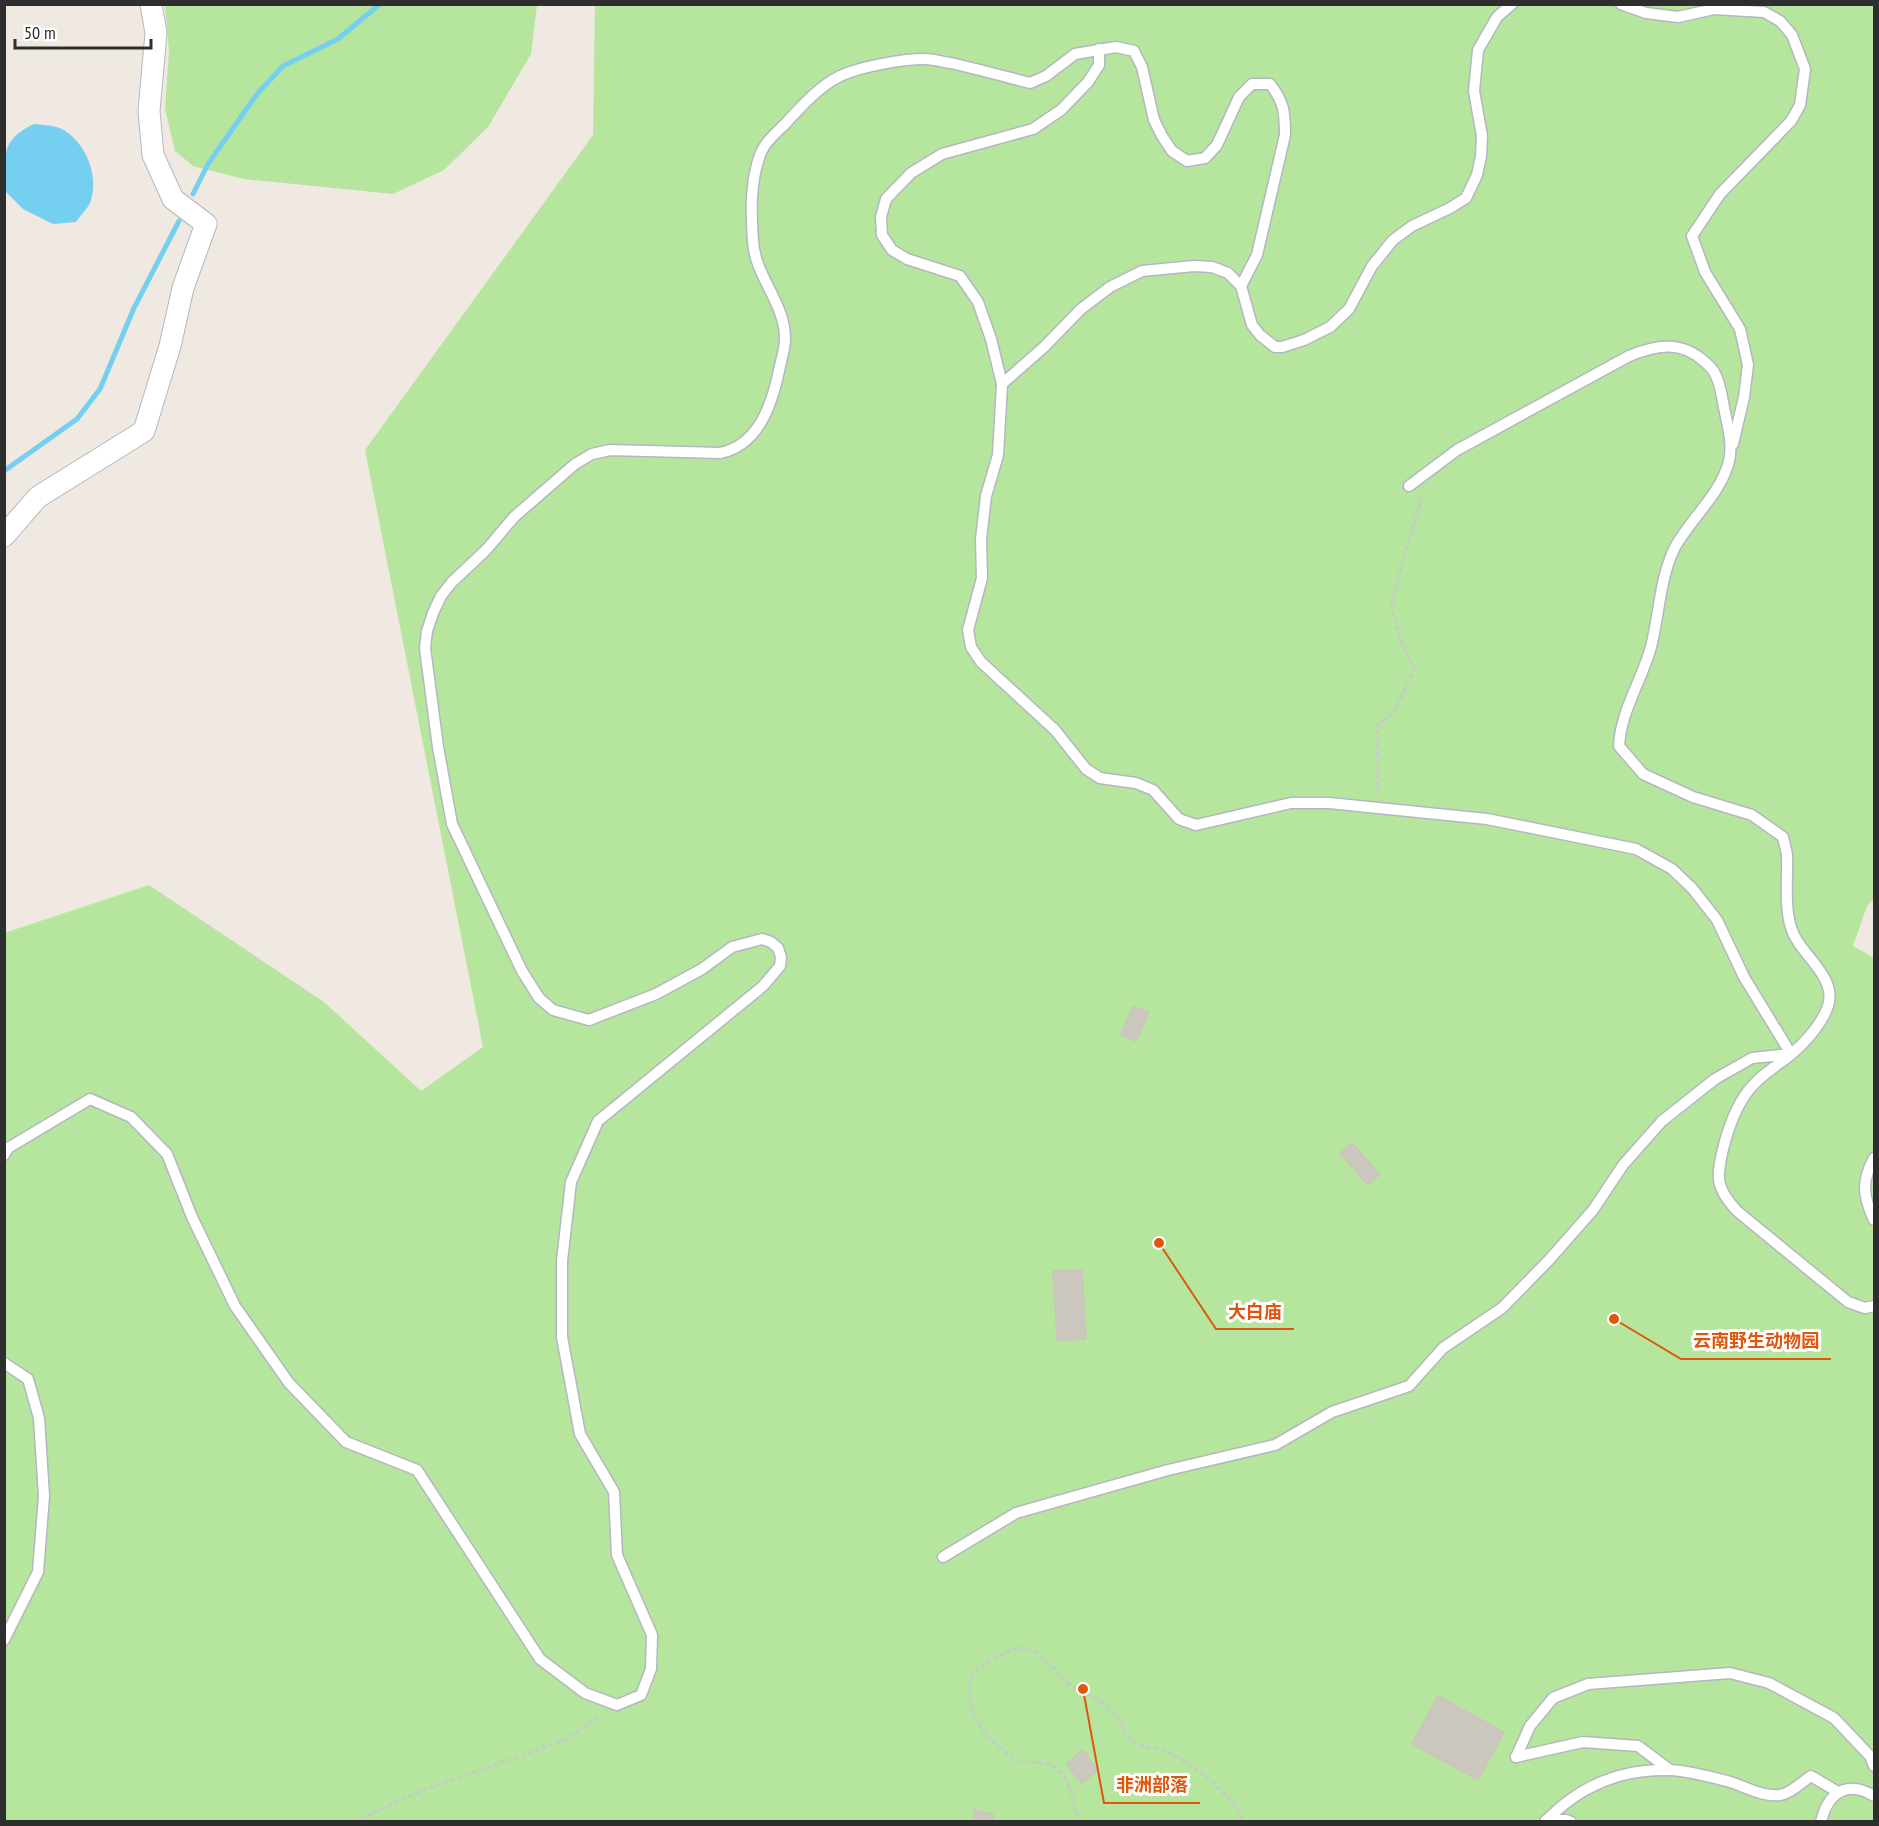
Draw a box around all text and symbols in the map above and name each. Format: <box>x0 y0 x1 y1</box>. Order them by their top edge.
scale bar <box>15 12 152 50</box>
text: 50 m <box>24 21 56 44</box>
callout: 大白庙 <box>1216 1293 1294 1329</box>
text: 大白庙 <box>1228 1300 1282 1323</box>
callout: 云南野生动物园 <box>1681 1323 1831 1359</box>
text: 云南野生动物园 <box>1693 1329 1819 1352</box>
callout: 非洲部落 <box>1104 1767 1200 1803</box>
text: 非洲部落 <box>1116 1773 1188 1796</box>

